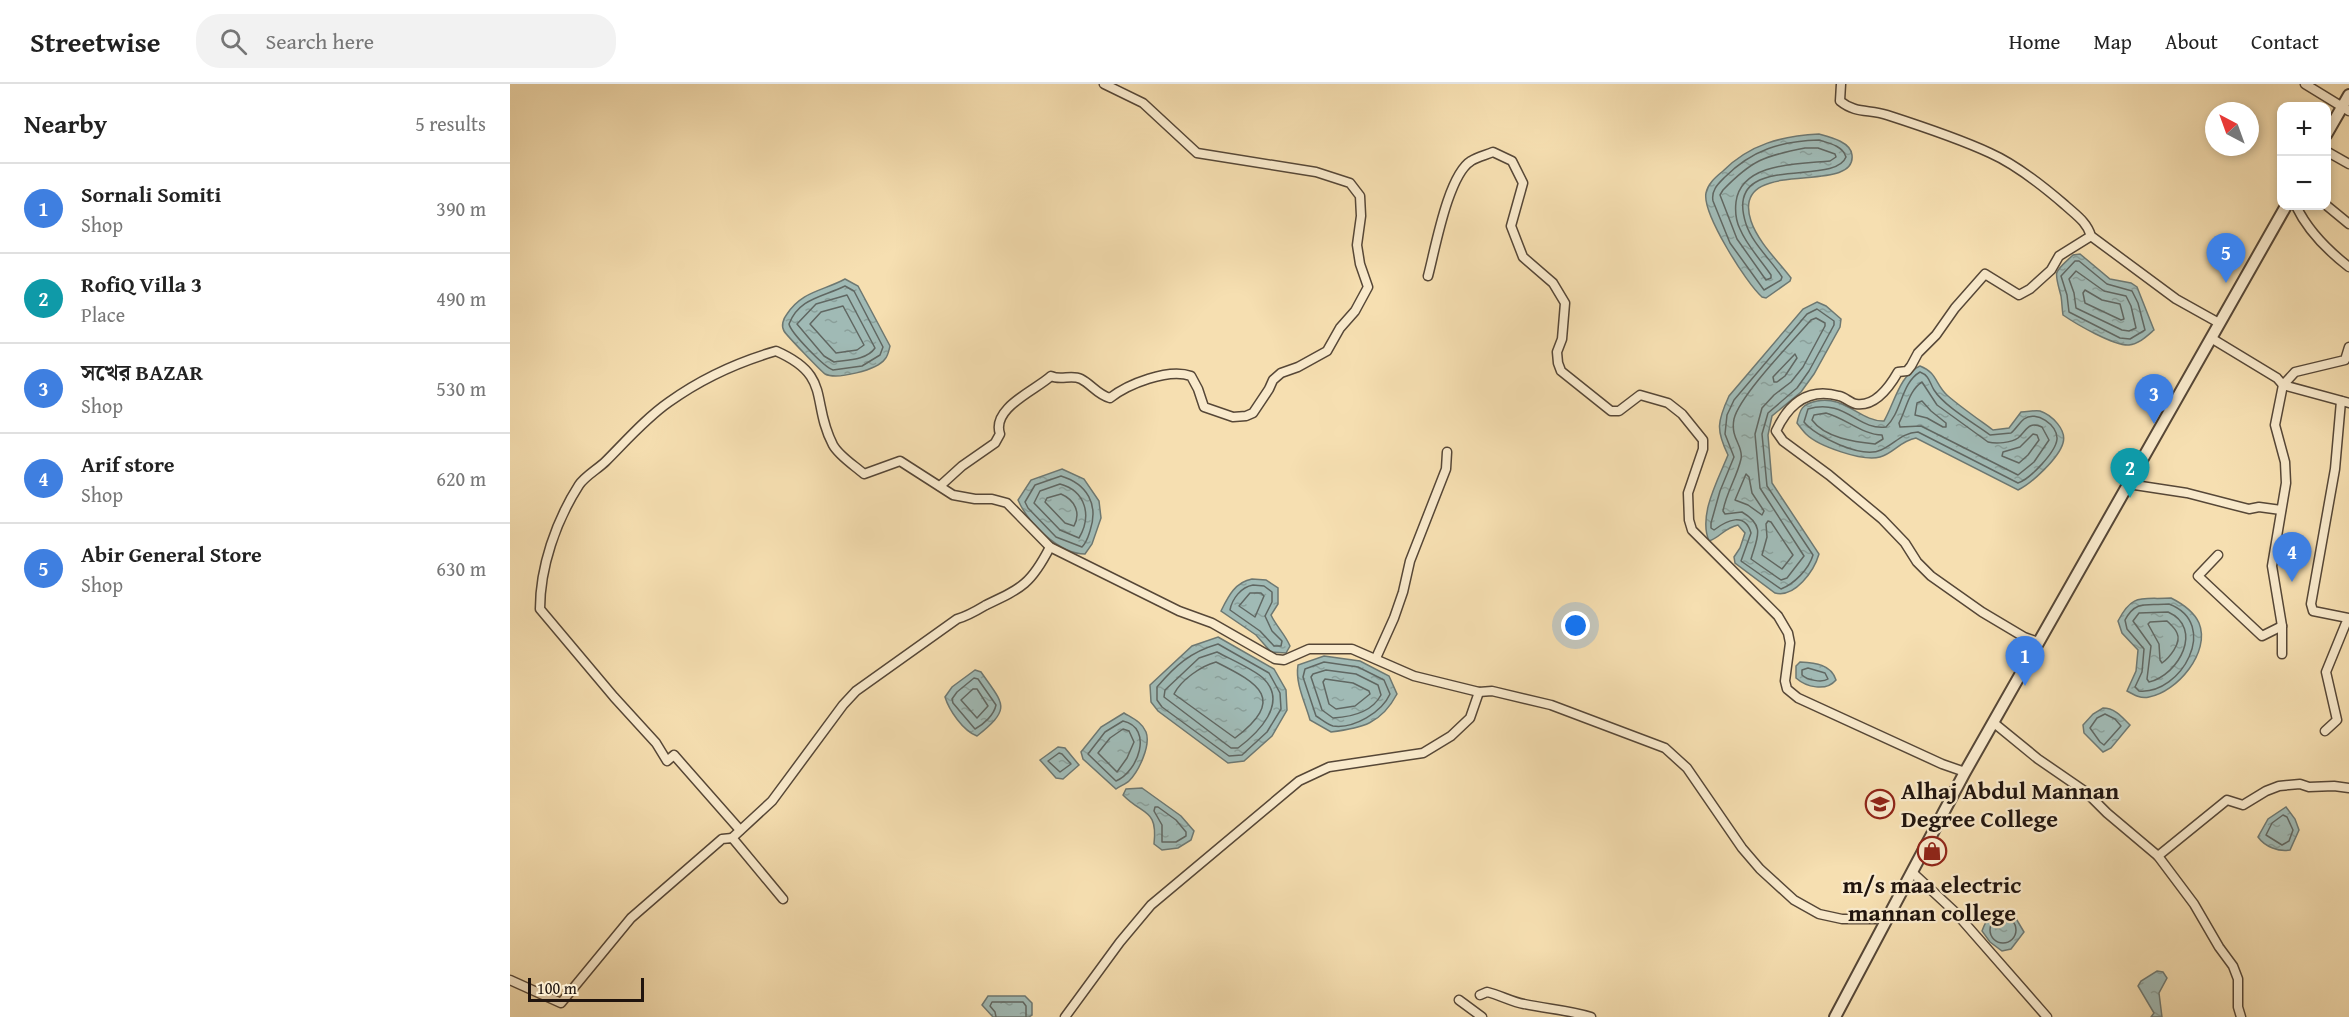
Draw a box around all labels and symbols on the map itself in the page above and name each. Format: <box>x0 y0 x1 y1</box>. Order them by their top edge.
north arrow <box>2205 102 2259 156</box>
pin: 5 <box>2206 234 2246 283</box>
pin: 3 <box>2134 374 2174 424</box>
pin: 2 <box>2110 448 2150 498</box>
pin: 4 <box>2272 532 2312 582</box>
your location <box>1561 611 1590 640</box>
pin: 1 <box>2006 636 2044 686</box>
place label: Alhaj Abdul Mannan Degree College <box>1901 773 2119 836</box>
school or university icon: Alhaj Abdul Mannan Degree College <box>1864 788 1896 820</box>
shop icon: m/s maa electric mannan college <box>1916 835 1948 867</box>
place label: m/s maa electric mannan college <box>1843 867 2021 930</box>
scale bar <box>528 975 644 1002</box>

